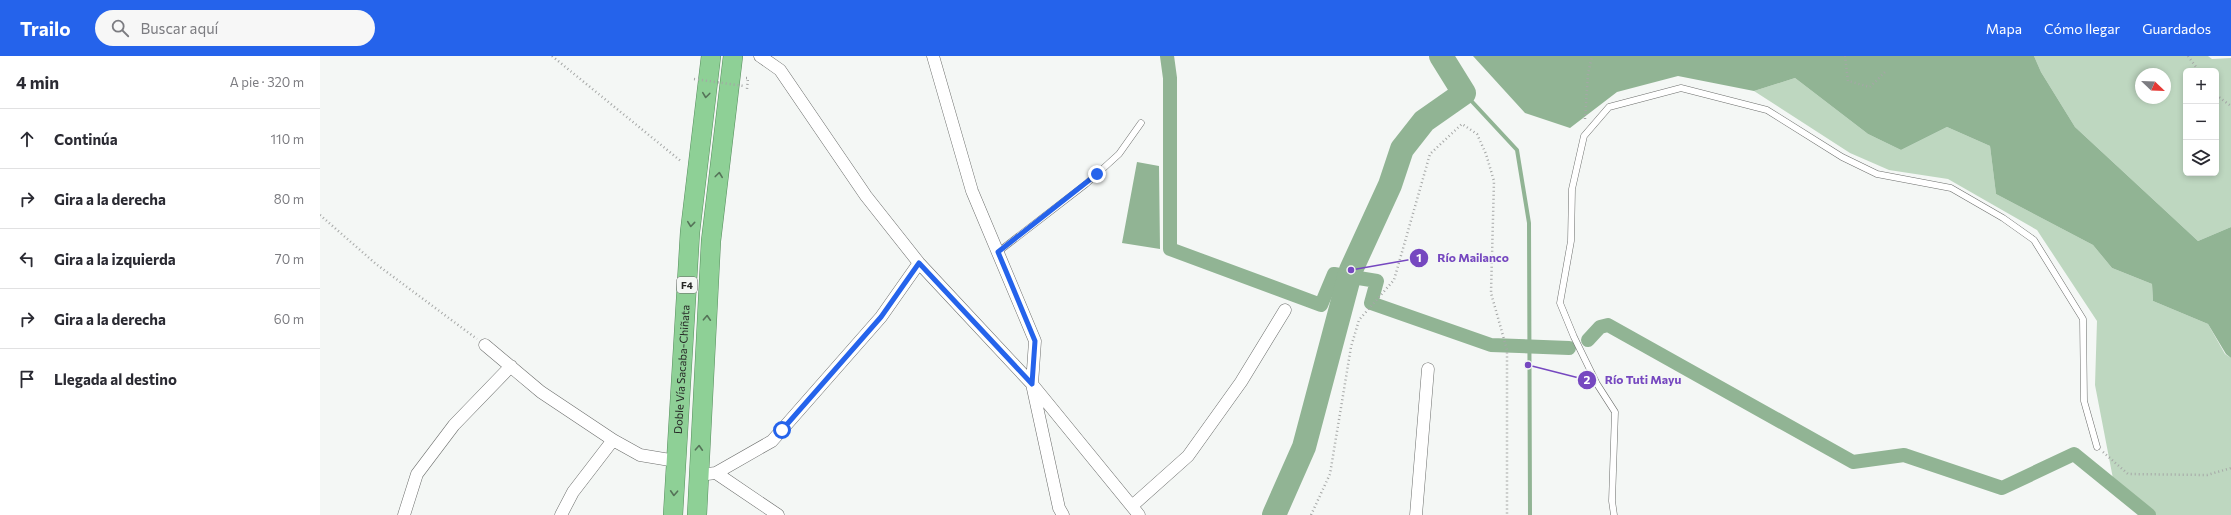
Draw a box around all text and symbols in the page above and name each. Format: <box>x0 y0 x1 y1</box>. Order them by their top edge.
search box <box>95 10 375 46</box>
text: Trailo <box>20 17 71 40</box>
icon: search <box>109 17 131 39</box>
text: Buscar aquí <box>141 19 218 37</box>
text: Mapa <box>1986 20 2022 37</box>
text: Cómo llegar <box>2044 20 2120 37</box>
text: Guardados <box>2142 20 2211 37</box>
north arrow <box>2135 68 2171 104</box>
map controls <box>2183 68 2219 176</box>
button: + <box>2183 68 2219 104</box>
text: 4 min <box>16 72 59 93</box>
text: A pie · 320 m <box>230 74 304 90</box>
one-way arrow <box>702 92 711 98</box>
button: − <box>2183 104 2219 140</box>
icon: ahead <box>16 128 38 150</box>
text: Continúa <box>54 130 118 148</box>
text: 110 m <box>271 131 304 147</box>
button: layers <box>2183 140 2219 176</box>
route end <box>1088 165 1106 183</box>
one-way arrow <box>714 172 723 178</box>
icon: right <box>16 188 38 210</box>
text: Gira a la derecha <box>54 190 166 208</box>
text: 80 m <box>274 191 304 207</box>
one-way arrow <box>687 221 696 227</box>
callout: Río Mailanco <box>1409 246 1516 270</box>
icon: left <box>16 248 38 270</box>
text: Gira a la izquierda <box>54 250 176 268</box>
text: 1 <box>1416 250 1422 264</box>
text: Río Mailanco <box>1437 250 1509 264</box>
text: 70 m <box>275 251 304 267</box>
road number: F4 <box>677 277 697 293</box>
street label: Doble Vía Sacaba-Chiñata <box>671 304 692 434</box>
icon: right <box>16 308 38 330</box>
text: Gira a la derecha <box>54 310 166 328</box>
text: 60 m <box>274 311 304 327</box>
one-way arrow <box>702 315 711 321</box>
icon: arrive <box>16 368 38 390</box>
callout: Río Tuti Mayu <box>1577 368 1689 392</box>
text: Llegada al destino <box>54 370 177 388</box>
text: 2 <box>1584 372 1591 386</box>
text: Río Tuti Mayu <box>1605 372 1681 386</box>
route start <box>773 421 791 439</box>
one-way arrow <box>695 445 704 451</box>
one-way arrow <box>670 490 678 496</box>

